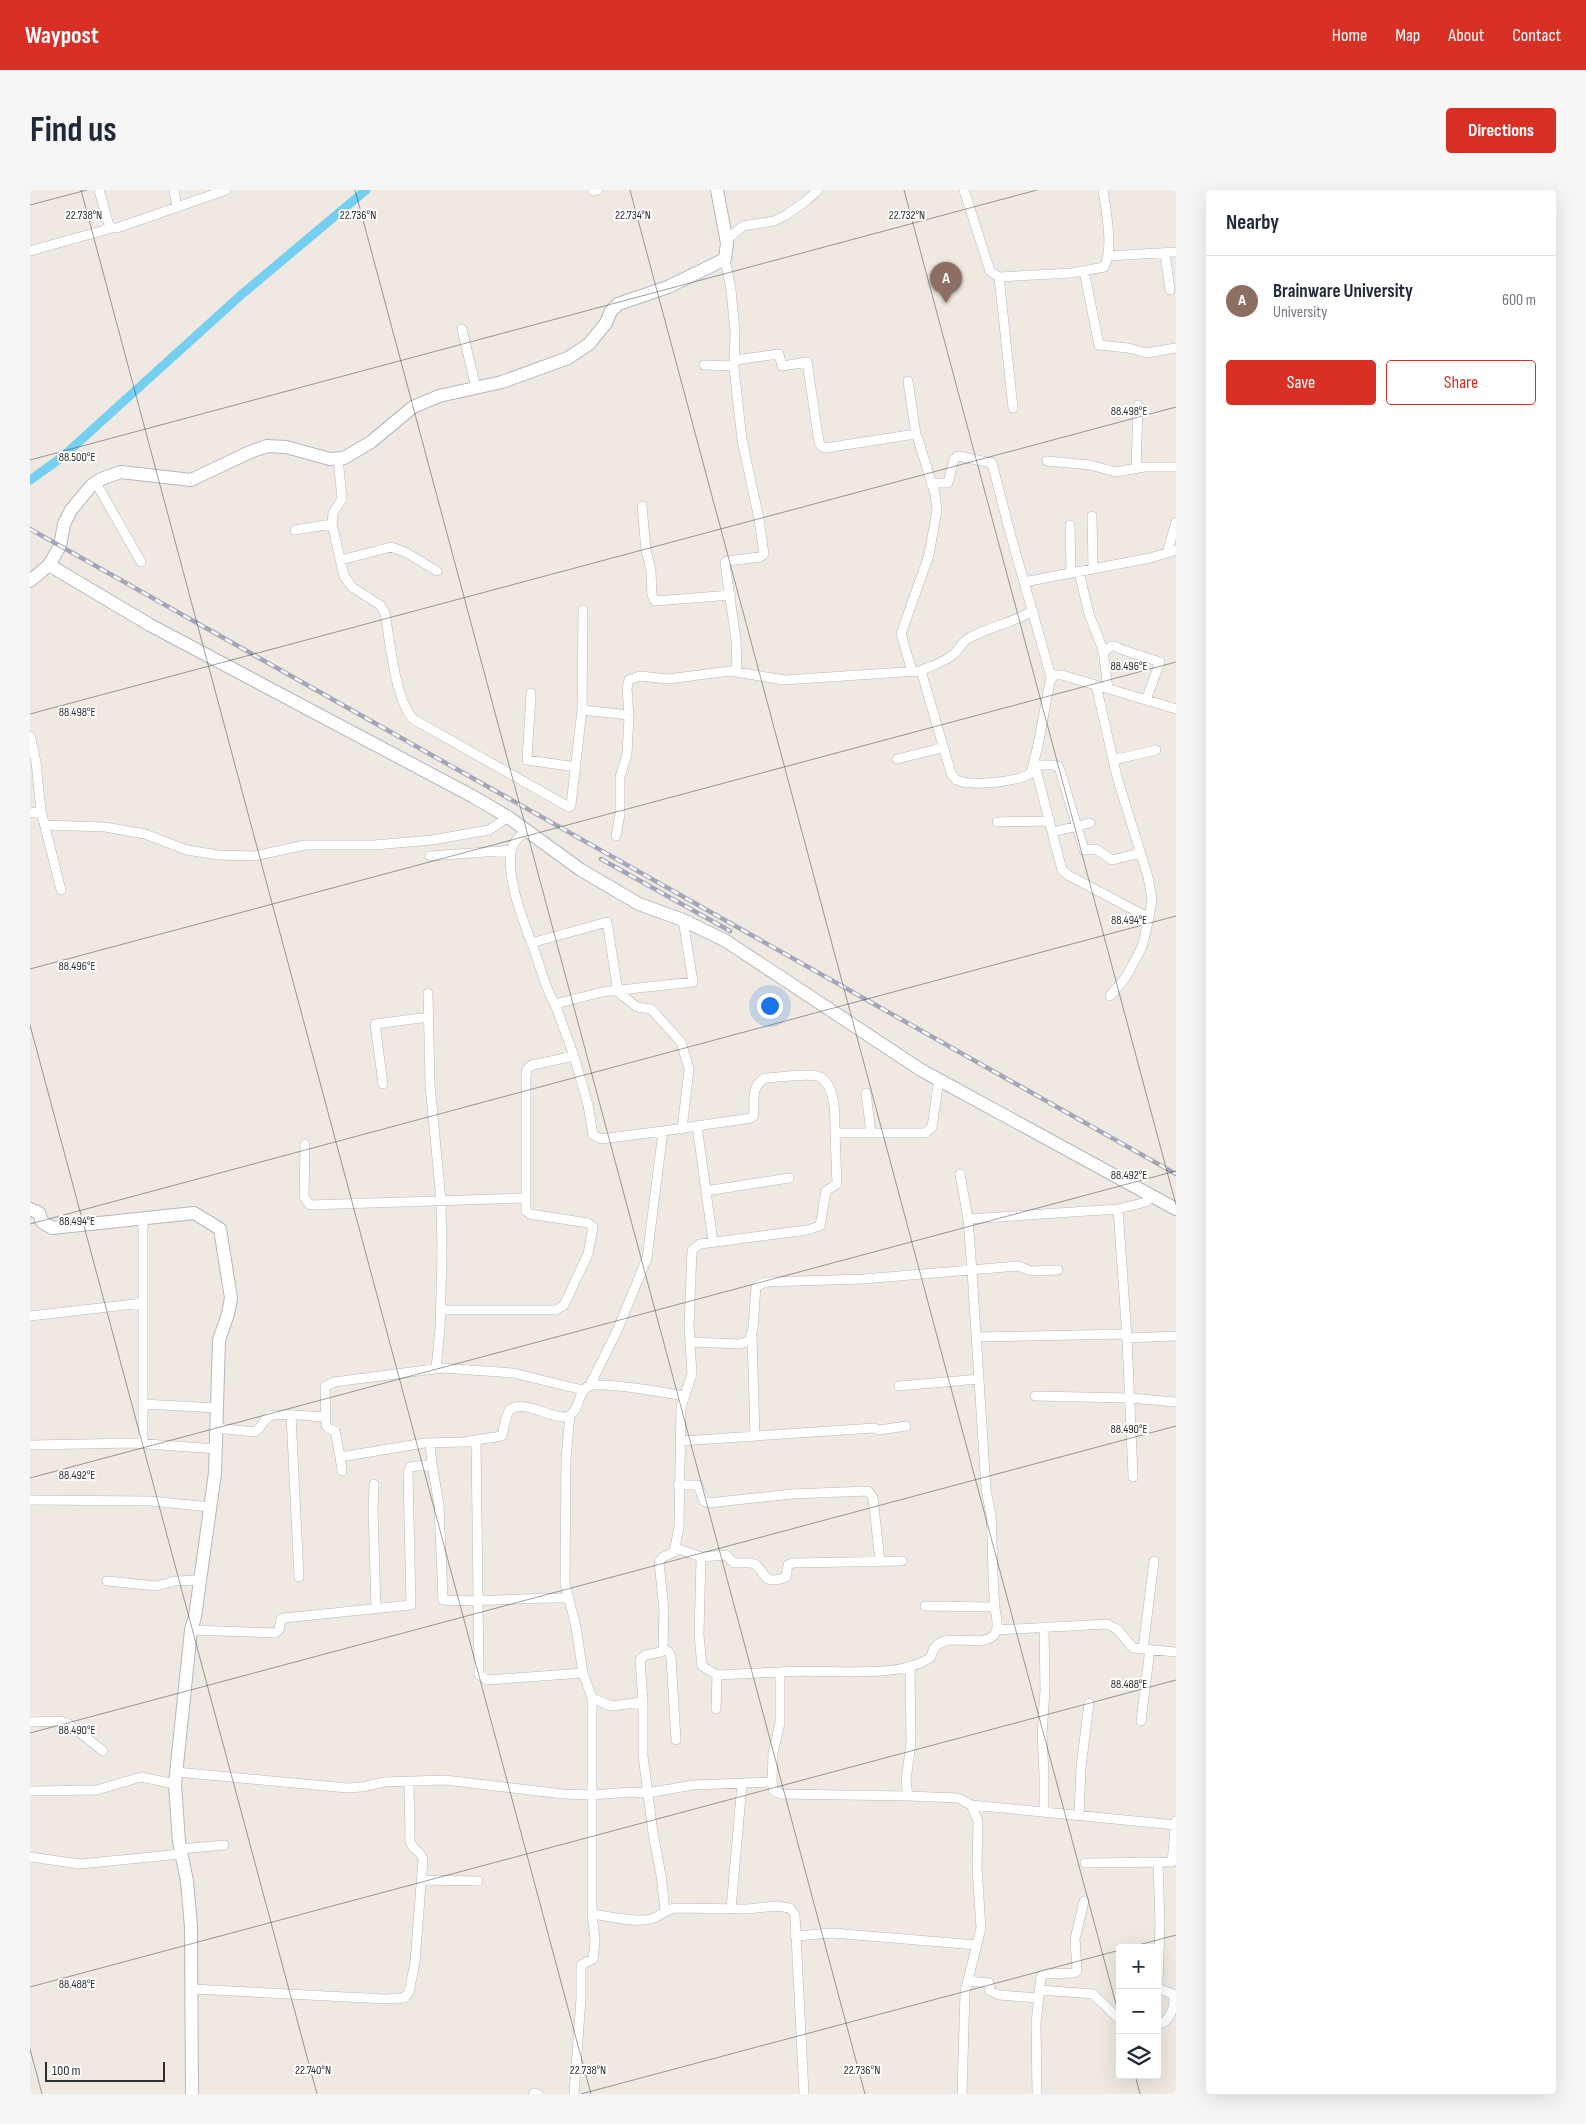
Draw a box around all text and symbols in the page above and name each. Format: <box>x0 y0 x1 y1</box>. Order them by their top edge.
text: Waypost <box>25 21 99 50</box>
text: Home <box>1332 25 1367 46</box>
text: Map <box>1395 25 1420 46</box>
text: About <box>1448 25 1484 46</box>
text: Contact <box>1512 25 1561 46</box>
button: Directions <box>1446 108 1556 153</box>
text: Find us <box>30 109 117 152</box>
text: 22.738°N <box>66 208 102 223</box>
text: 22.736°N <box>340 208 376 223</box>
text: 22.734°N <box>615 208 651 223</box>
text: 22.732°N <box>889 208 925 223</box>
text: Nearby <box>1226 210 1279 235</box>
pin: A <box>930 262 962 303</box>
text: Brainware University <box>1273 280 1413 303</box>
text: A <box>1238 291 1246 310</box>
text: 600 m <box>1502 291 1536 310</box>
text: University <box>1273 303 1327 322</box>
button: Save <box>1226 360 1376 405</box>
button: Share <box>1386 360 1536 405</box>
text: 88.498°E <box>1111 404 1147 419</box>
text: 88.500°E <box>59 450 95 465</box>
text: 88.496°E <box>1111 659 1147 674</box>
text: 88.498°E <box>59 705 95 720</box>
text: 88.494°E <box>1111 913 1147 928</box>
text: 88.496°E <box>59 959 95 974</box>
your location <box>757 993 783 1019</box>
text: 88.492°E <box>1111 1168 1147 1183</box>
text: 88.494°E <box>59 1214 95 1229</box>
text: 88.490°E <box>1111 1422 1148 1437</box>
text: 88.492°E <box>59 1468 95 1483</box>
text: 88.488°E <box>1111 1677 1147 1692</box>
text: 88.490°E <box>59 1723 96 1738</box>
map controls <box>1116 1944 1161 2079</box>
button: + <box>1116 1944 1161 1989</box>
text: 88.488°E <box>59 1977 95 1992</box>
button: − <box>1116 1989 1161 2034</box>
button: layers <box>1116 2034 1161 2079</box>
scale bar <box>45 2059 165 2082</box>
text: 100 m <box>52 2062 81 2079</box>
text: 22.740°N <box>295 2063 331 2078</box>
text: 22.738°N <box>570 2063 606 2078</box>
text: 22.736°N <box>844 2063 880 2078</box>

